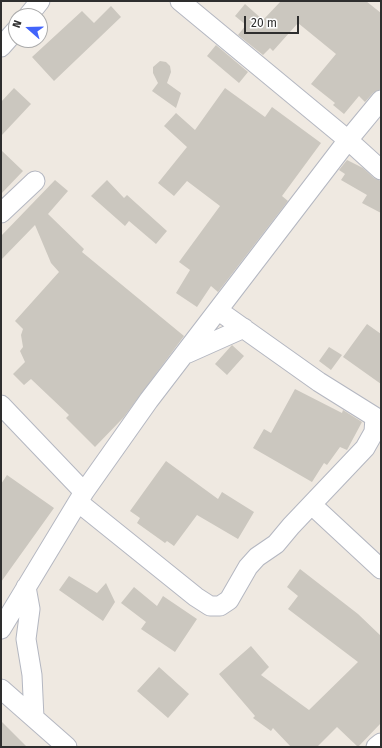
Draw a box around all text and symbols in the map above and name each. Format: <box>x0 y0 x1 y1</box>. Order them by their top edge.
north arrow <box>8 8 48 48</box>
scale bar <box>246 8 301 34</box>
text: 20 m <box>251 16 277 30</box>
text: N <box>10 18 25 30</box>

